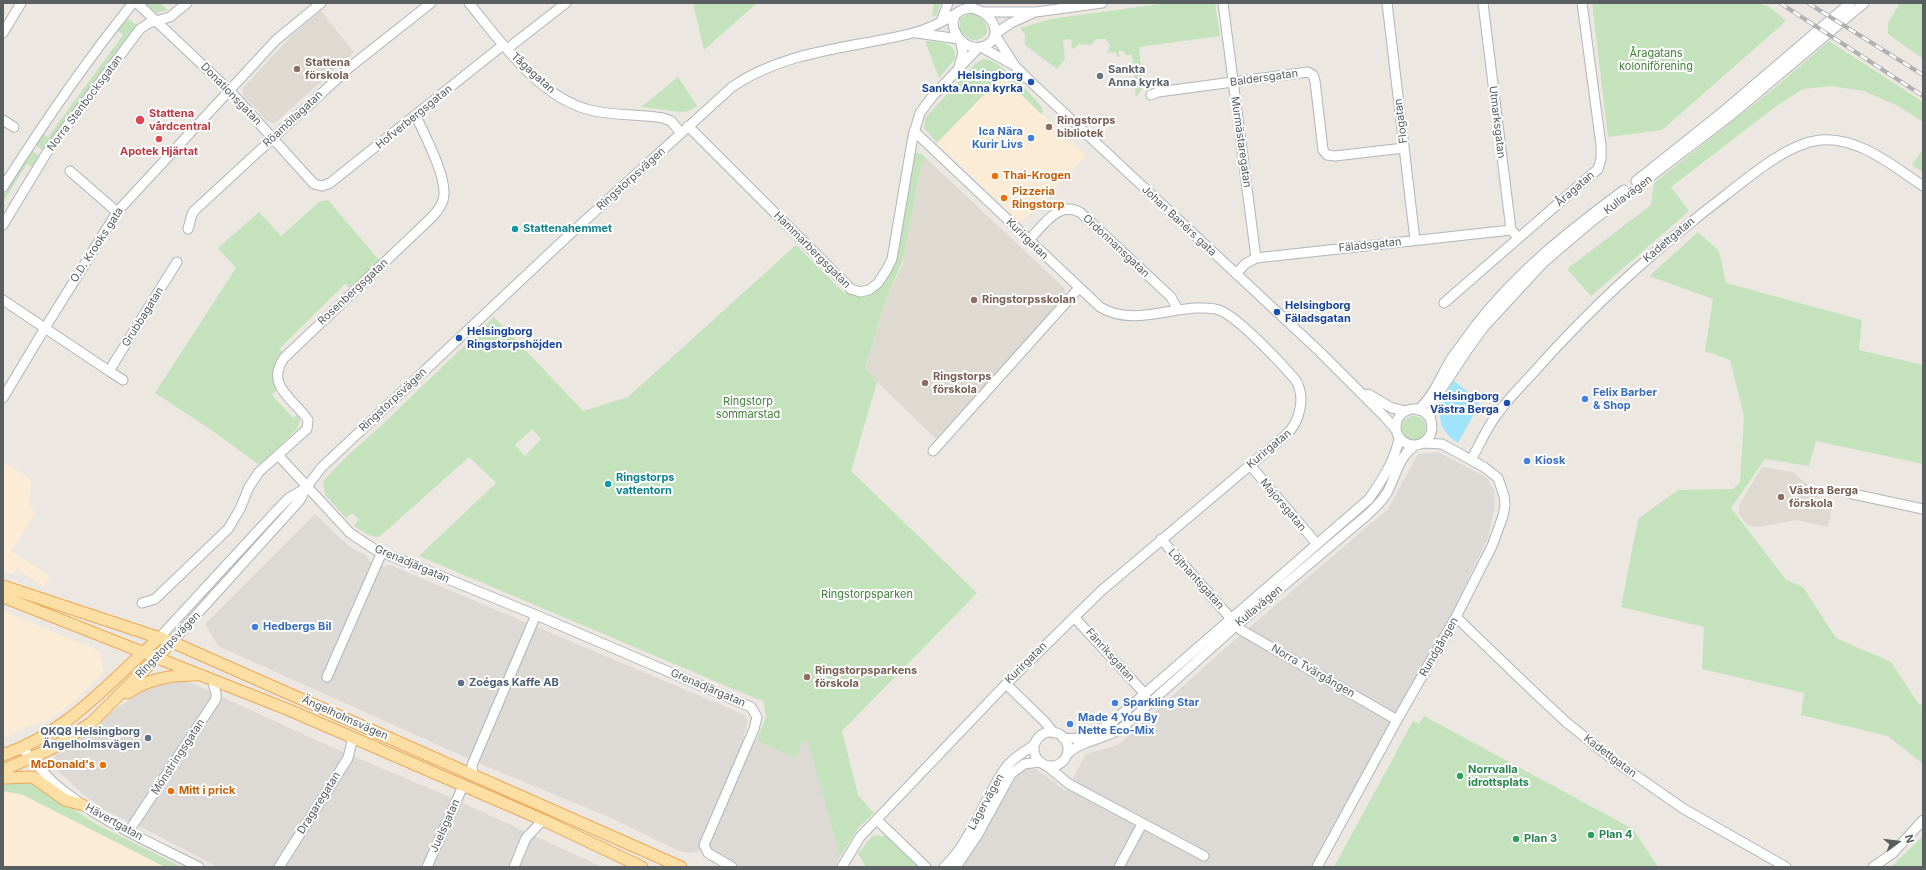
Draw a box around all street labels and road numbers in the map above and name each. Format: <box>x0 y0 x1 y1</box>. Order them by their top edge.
street label: Tågagatan <box>508 50 558 96</box>
street label: Norra Stenbocksgatan <box>45 52 125 154</box>
street label: Donationsgatan <box>198 60 264 128</box>
street label: Baldersgatan <box>1229 67 1299 89</box>
street label: Hofverbergsgatan <box>373 82 455 152</box>
street label: Utmarksgatan <box>1486 85 1508 159</box>
street label: Röamöllagatan <box>260 88 326 150</box>
street label: Murmästaregatan <box>1228 96 1254 188</box>
street label: Flogatan <box>1392 98 1410 144</box>
street label: Ringstorpsvägen <box>594 145 668 213</box>
street label: Åragatan <box>1553 169 1597 209</box>
street label: Kullavägen <box>1601 173 1655 217</box>
street label: Johan Banérs gata <box>1139 183 1219 259</box>
street label: O.D. Krooks gata <box>68 205 126 285</box>
street label: Hammarbergsgatan <box>771 209 853 291</box>
street label: Ordonnansgatan <box>1080 212 1152 280</box>
street label: Kadettgatan <box>1641 215 1697 265</box>
street label: Kurirgatan <box>1003 216 1051 262</box>
street label: Fäladsgatan <box>1338 235 1402 255</box>
street label: Rosenbergsgatan <box>315 256 391 328</box>
street label: Grubbagatan <box>119 285 167 349</box>
street label: Ringstorpsvägen <box>356 365 430 435</box>
street label: Kurirgatan <box>1244 427 1294 471</box>
street label: Majorsgatan <box>1257 476 1309 534</box>
street label: Grenadjärgatan <box>373 542 451 586</box>
street label: Löjtnantsgatan <box>1165 546 1227 612</box>
street label: Kullavägen <box>1233 583 1285 629</box>
street label: Ringstorpsvägen <box>133 609 203 681</box>
street label: Rundgången <box>1417 615 1461 679</box>
street label: Fänriksgatan <box>1083 626 1137 684</box>
street label: Kurirgatan <box>1002 639 1050 687</box>
street label: Norra Tvärgången <box>1269 642 1357 700</box>
street label: Grenadjärgatan <box>669 666 747 710</box>
street label: Ängelholmsvägen <box>300 693 390 743</box>
street label: Mönstringsgatan <box>149 717 207 797</box>
street label: Kadettgatan <box>1581 732 1639 780</box>
street label: Dragaregatan <box>295 769 343 837</box>
street label: Lägervägen <box>965 772 1007 832</box>
street label: Juelsgatan <box>427 797 463 855</box>
street label: Hävertgatan <box>83 801 145 843</box>

